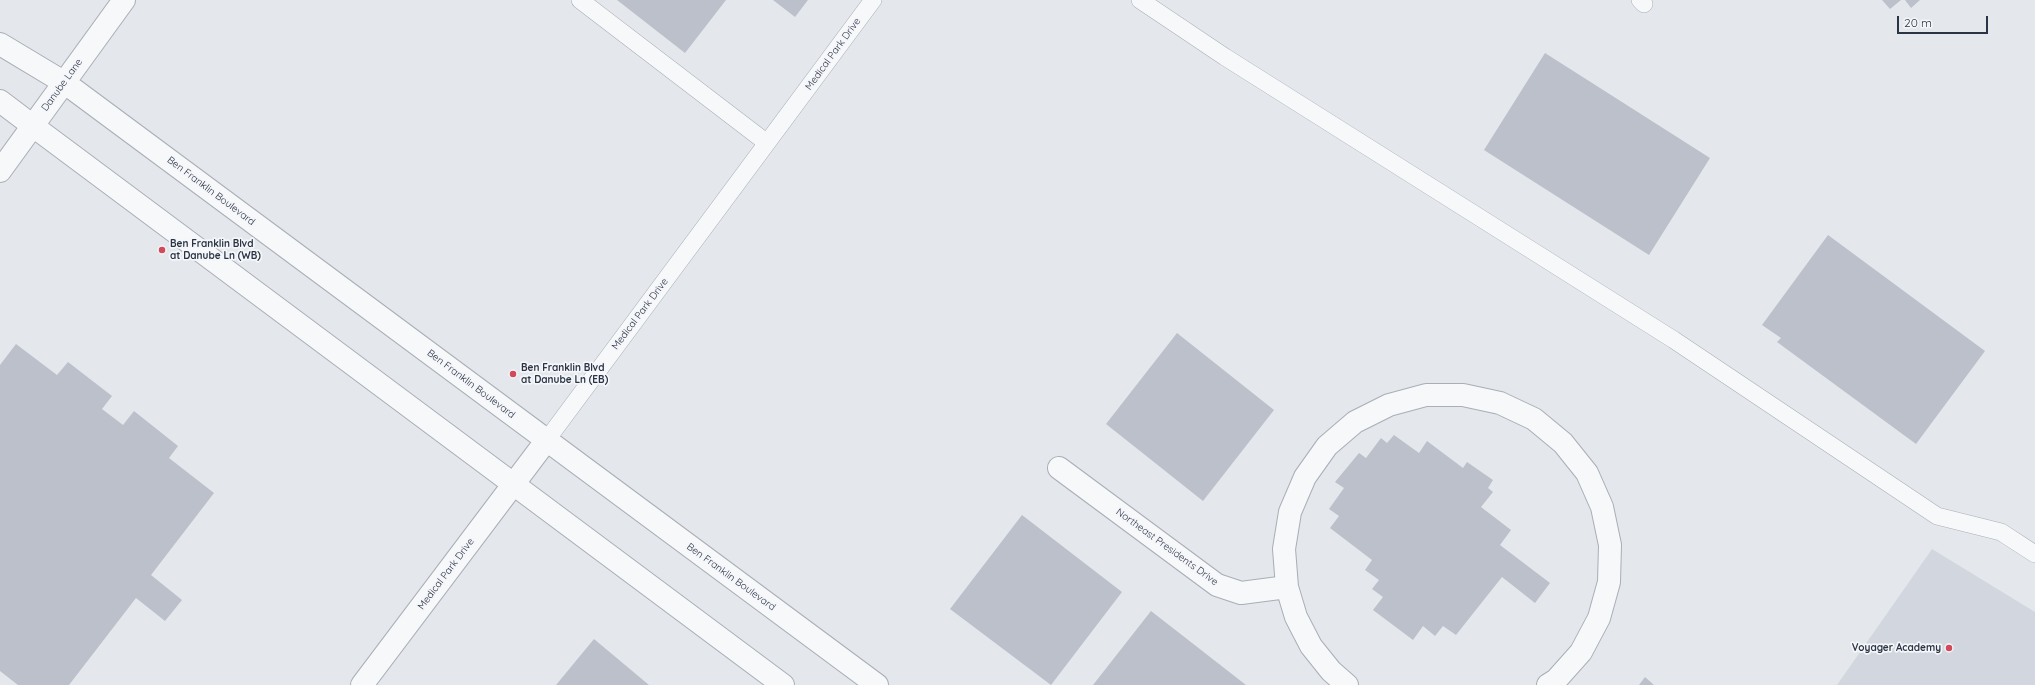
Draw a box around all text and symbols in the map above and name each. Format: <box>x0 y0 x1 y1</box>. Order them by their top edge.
scale bar <box>1899 8 1990 34</box>
text: 20 m <box>1904 15 1932 30</box>
street label: Medical Park Drive <box>803 16 863 92</box>
street label: Danube Lane <box>39 56 85 114</box>
street label: Ben Franklin Boulevard <box>165 154 257 228</box>
place label: Ben Franklin Blvd at Danube Ln (WB) <box>170 238 261 262</box>
marker: Ben Franklin Blvd at Danube Ln (WB) <box>157 245 167 255</box>
street label: Medical Park Drive <box>609 276 671 352</box>
street label: Ben Franklin Boulevard <box>425 347 517 421</box>
place label: Ben Franklin Blvd at Danube Ln (EB) <box>521 362 608 386</box>
marker: Ben Franklin Blvd at Danube Ln (EB) <box>508 369 518 379</box>
street label: Northeast Presidents Drive <box>1114 506 1220 588</box>
street label: Medical Park Drive <box>415 536 477 612</box>
street label: Ben Franklin Boulevard <box>684 541 778 613</box>
place label: Voyager Academy <box>1852 642 1941 654</box>
marker: Voyager Academy <box>1944 643 1954 653</box>

